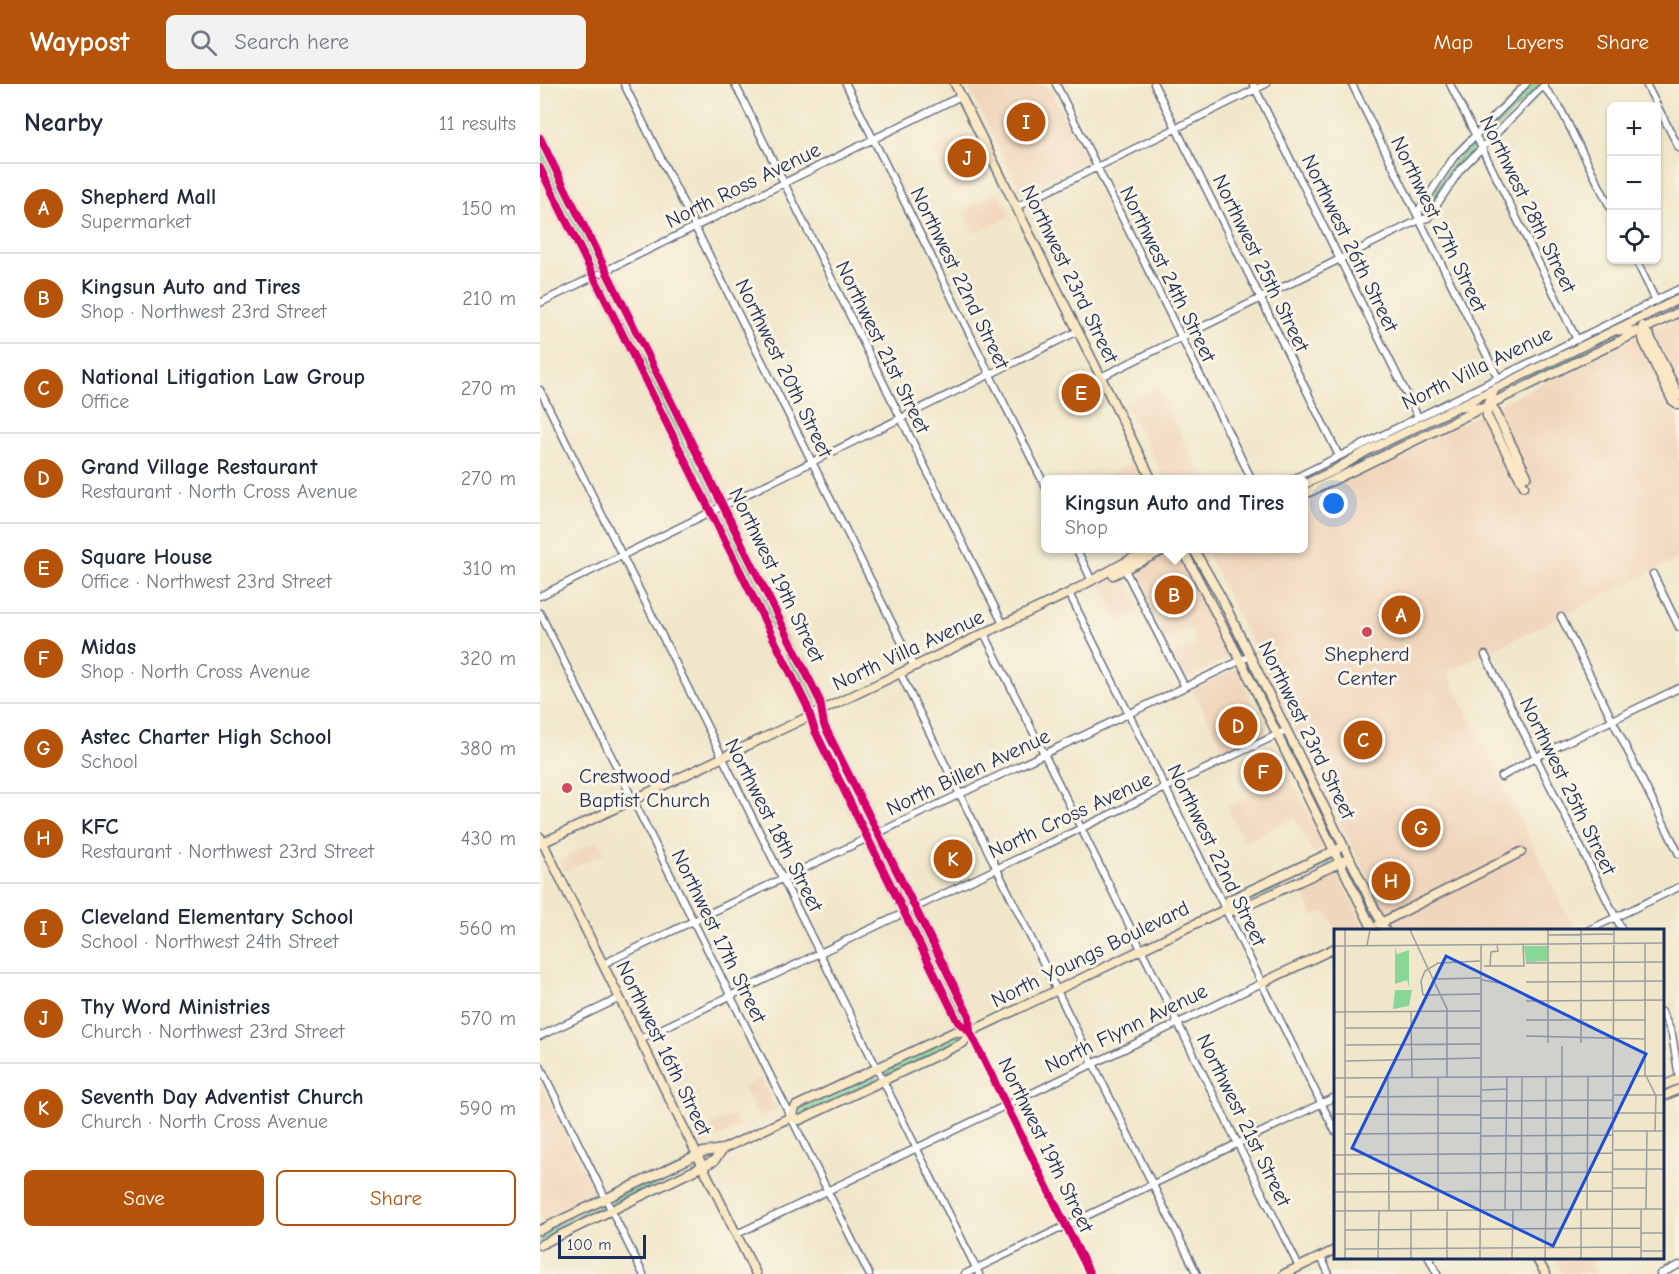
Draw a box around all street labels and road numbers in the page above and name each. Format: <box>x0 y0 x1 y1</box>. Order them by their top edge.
street label: Northwest 28th Street <box>1475 112 1582 297</box>
street label: Northwest 27th Street <box>1386 132 1492 317</box>
street label: North Ross Avenue <box>662 137 824 233</box>
street label: Northwest 26th Street <box>1297 150 1404 336</box>
street label: Northwest 25th Street <box>1208 170 1315 356</box>
street label: Northwest 23rd Street <box>1016 181 1124 368</box>
street label: Northwest 24th Street <box>1115 182 1221 367</box>
street label: Northwest 22nd Street <box>906 183 1015 374</box>
street label: Northwest 21st Street <box>831 257 936 438</box>
street label: Northwest 20th Street <box>730 275 838 462</box>
street label: North Villa Avenue <box>1398 321 1556 415</box>
street label: Northwest 19th Street <box>724 484 830 667</box>
street label: North Villa Avenue <box>828 604 988 696</box>
street label: Northwest 23rd Street <box>1253 637 1361 824</box>
street label: Northwest 25th Street <box>1515 693 1622 879</box>
street label: North Billen Avenue <box>882 724 1054 820</box>
street label: Northwest 18th Street <box>720 734 828 916</box>
street label: Northwest 22nd Street <box>1163 760 1272 951</box>
street label: North Cross Avenue <box>984 767 1156 863</box>
street label: Northwest 17th Street <box>667 845 772 1028</box>
street label: North Youngs Boulevard <box>987 896 1193 1012</box>
street label: Northwest 16th Street <box>611 957 717 1140</box>
street label: North Flynn Avenue <box>1041 978 1211 1078</box>
street label: Northwest 21st Street <box>1192 1030 1297 1211</box>
street label: Northwest 19th Street <box>993 1054 1099 1237</box>

